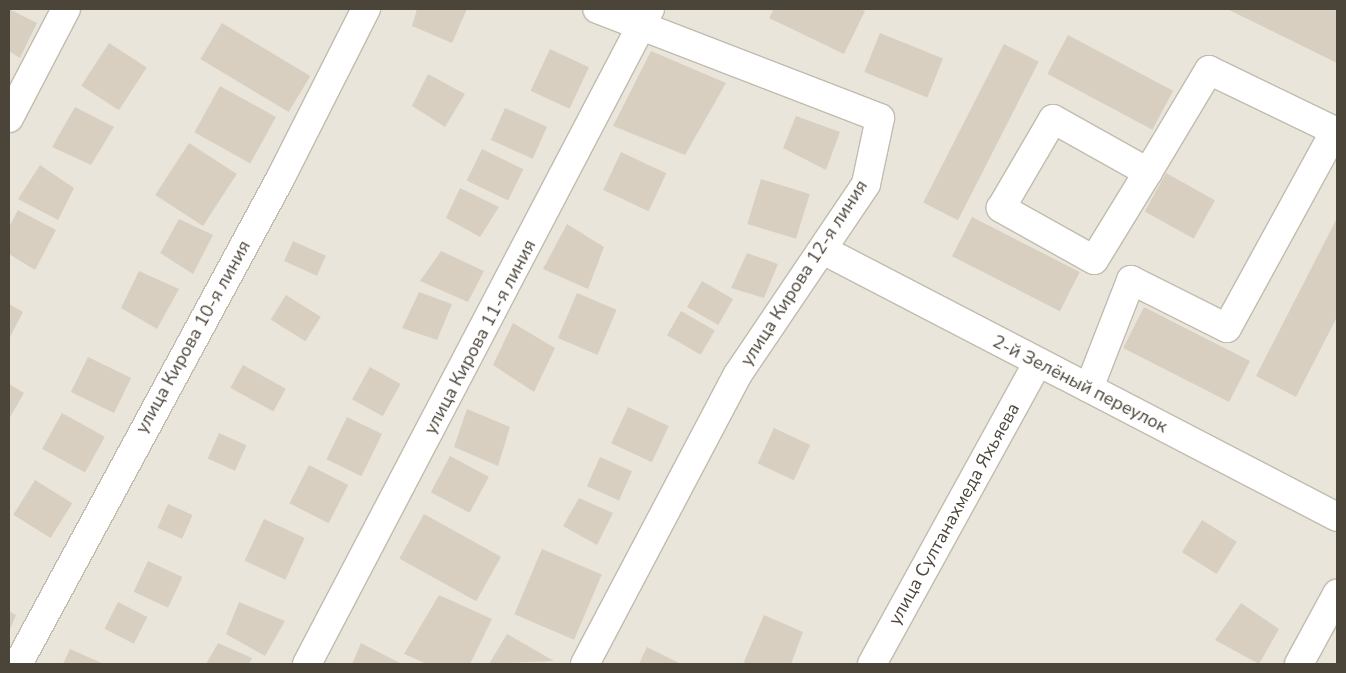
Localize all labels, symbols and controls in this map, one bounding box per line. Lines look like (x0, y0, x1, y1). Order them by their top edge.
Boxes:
street label: улица Кирова 12-я линия (736, 176, 872, 370)
street label: улица Кирова 11-я линия (420, 236, 540, 438)
street label: улица Кирова 10-я линия (131, 237, 255, 437)
street label: 2-й Зелёный переулок (989, 331, 1171, 437)
street label: улица Султанахмеда Яхьяева (884, 399, 1024, 629)

